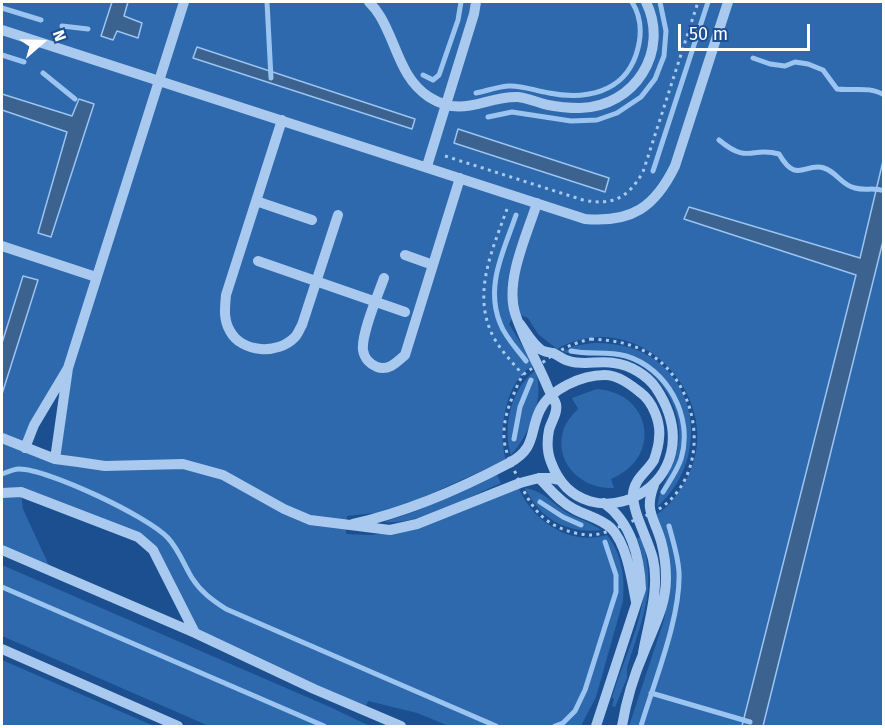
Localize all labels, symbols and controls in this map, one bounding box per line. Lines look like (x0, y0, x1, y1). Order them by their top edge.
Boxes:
north arrow (12, 12, 72, 72)
scale bar (681, 12, 813, 50)
text: 50 m (689, 23, 728, 45)
text: N (49, 27, 70, 44)

